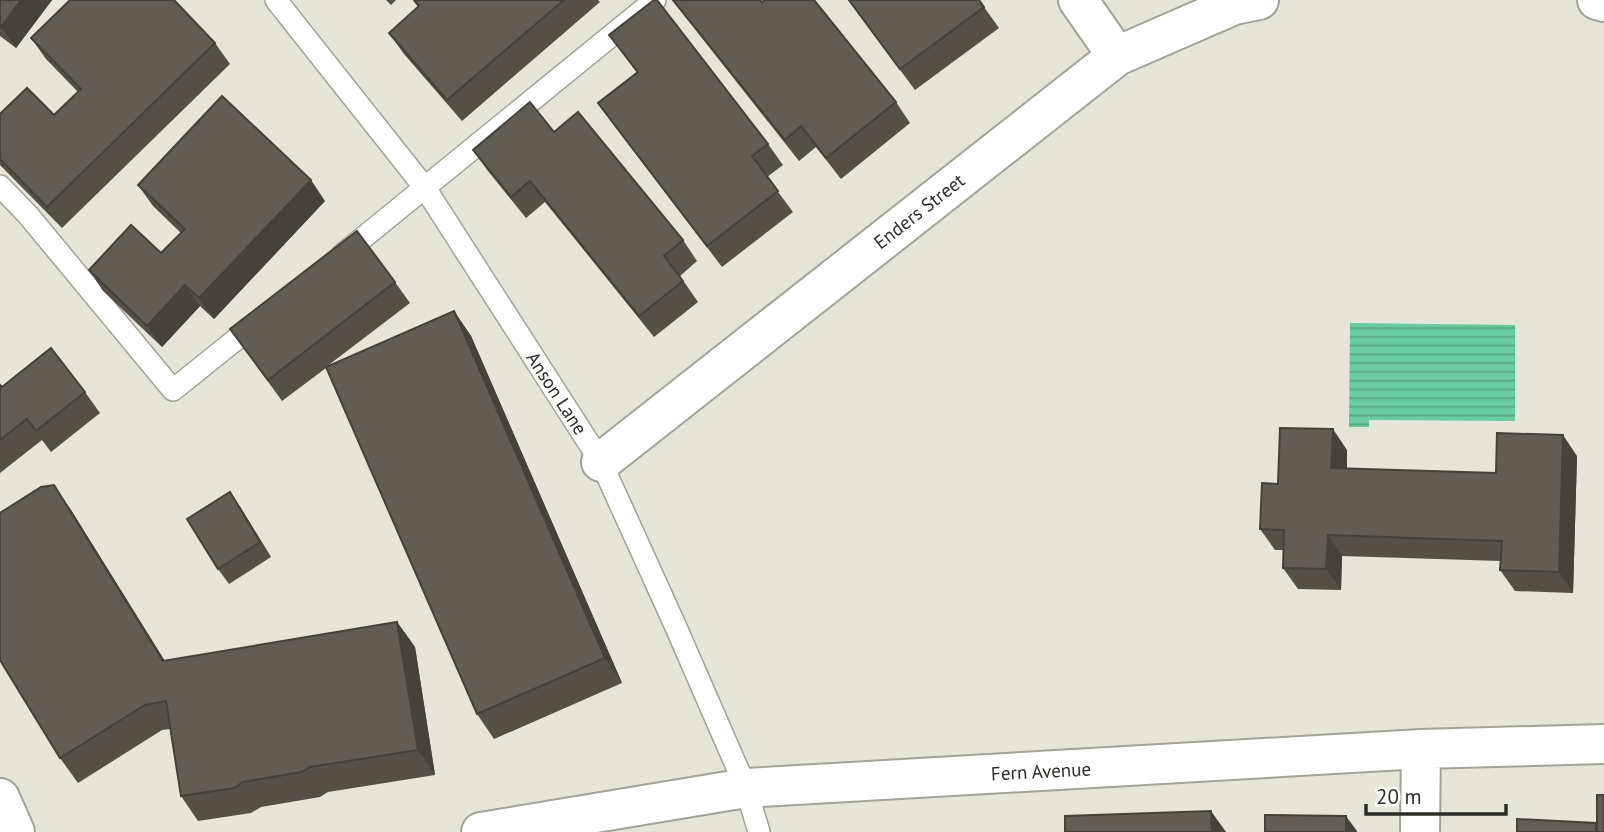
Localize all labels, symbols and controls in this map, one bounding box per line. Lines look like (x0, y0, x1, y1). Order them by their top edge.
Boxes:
street label: Enders Street (869, 168, 970, 254)
street label: Anson Lane (521, 347, 593, 439)
street label: Fern Avenue (990, 756, 1092, 786)
scale bar (1366, 772, 1506, 816)
text: 20 m (1376, 783, 1422, 810)

